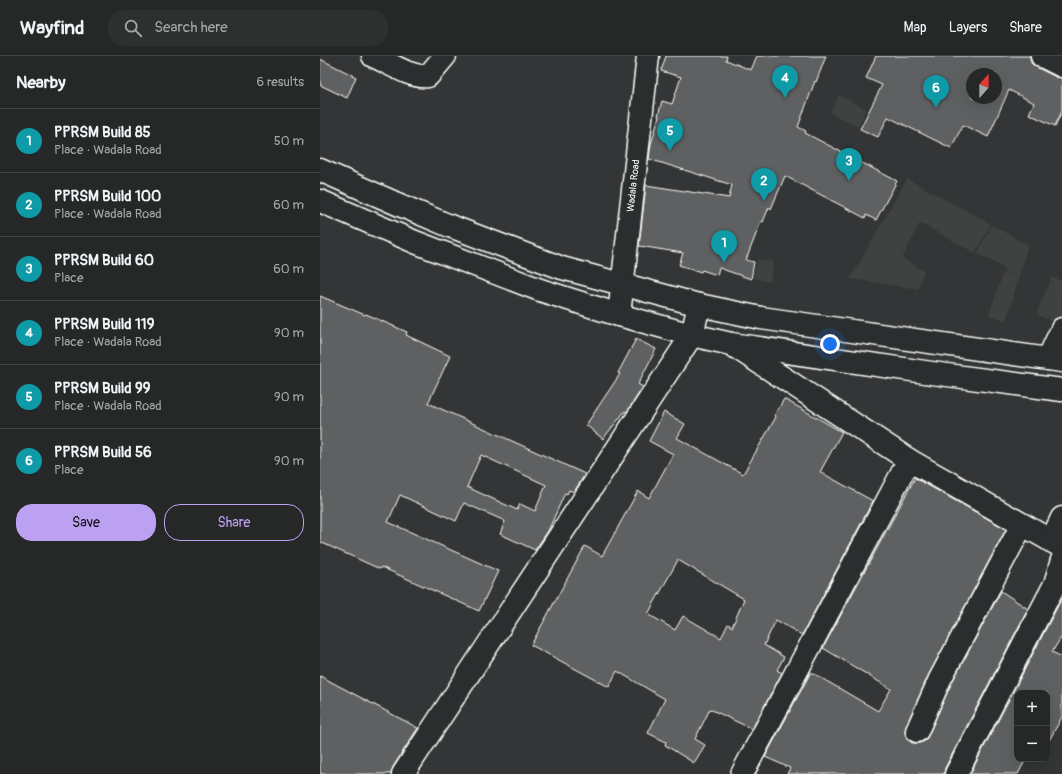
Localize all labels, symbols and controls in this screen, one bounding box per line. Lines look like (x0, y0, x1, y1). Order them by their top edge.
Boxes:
search box (108, 10, 388, 46)
text: Wayfind (20, 16, 84, 40)
icon: search (122, 17, 144, 39)
text: Search here (154, 18, 228, 37)
text: Map (904, 19, 927, 36)
text: Layers (949, 19, 987, 36)
text: Share (1009, 19, 1042, 36)
pin: 4 (772, 65, 798, 98)
north arrow (966, 68, 1002, 104)
text: Nearby (16, 72, 65, 93)
text: 6 results (257, 74, 304, 90)
pin: 6 (923, 75, 949, 108)
pin: 5 (657, 118, 683, 151)
text: PPRSM Build 85 (54, 123, 151, 142)
text: 1 (26, 133, 32, 149)
text: 50 m (274, 133, 304, 149)
text: Place · Wadala Road (54, 142, 162, 158)
pin: 3 (836, 148, 862, 181)
street label: Wadala Road (625, 159, 642, 213)
pin: 2 (751, 168, 777, 201)
text: PPRSM Build 100 (54, 187, 161, 206)
text: 2 (25, 197, 33, 213)
text: 60 m (273, 197, 304, 213)
text: Place · Wadala Road (54, 206, 162, 222)
pin: 1 (711, 230, 737, 263)
text: PPRSM Build 60 (54, 251, 154, 270)
text: 3 (25, 261, 33, 277)
text: 60 m (273, 261, 304, 277)
text: Place (54, 270, 83, 286)
text: PPRSM Build 119 (54, 315, 154, 334)
text: 4 (25, 325, 33, 341)
text: 90 m (274, 325, 304, 341)
text: Place · Wadala Road (54, 334, 162, 350)
your location (820, 334, 840, 354)
text: PPRSM Build 99 (54, 379, 150, 398)
text: 5 (25, 389, 33, 405)
text: 90 m (274, 389, 304, 405)
text: Place · Wadala Road (54, 398, 162, 414)
text: PPRSM Build 56 (54, 443, 152, 462)
text: 6 (25, 453, 33, 469)
text: 90 m (274, 453, 304, 469)
text: Place (54, 462, 83, 478)
button: Save (16, 504, 156, 541)
button: Share (164, 504, 304, 541)
map controls (1014, 690, 1050, 762)
button: + (1014, 690, 1050, 726)
button: − (1014, 726, 1050, 762)

